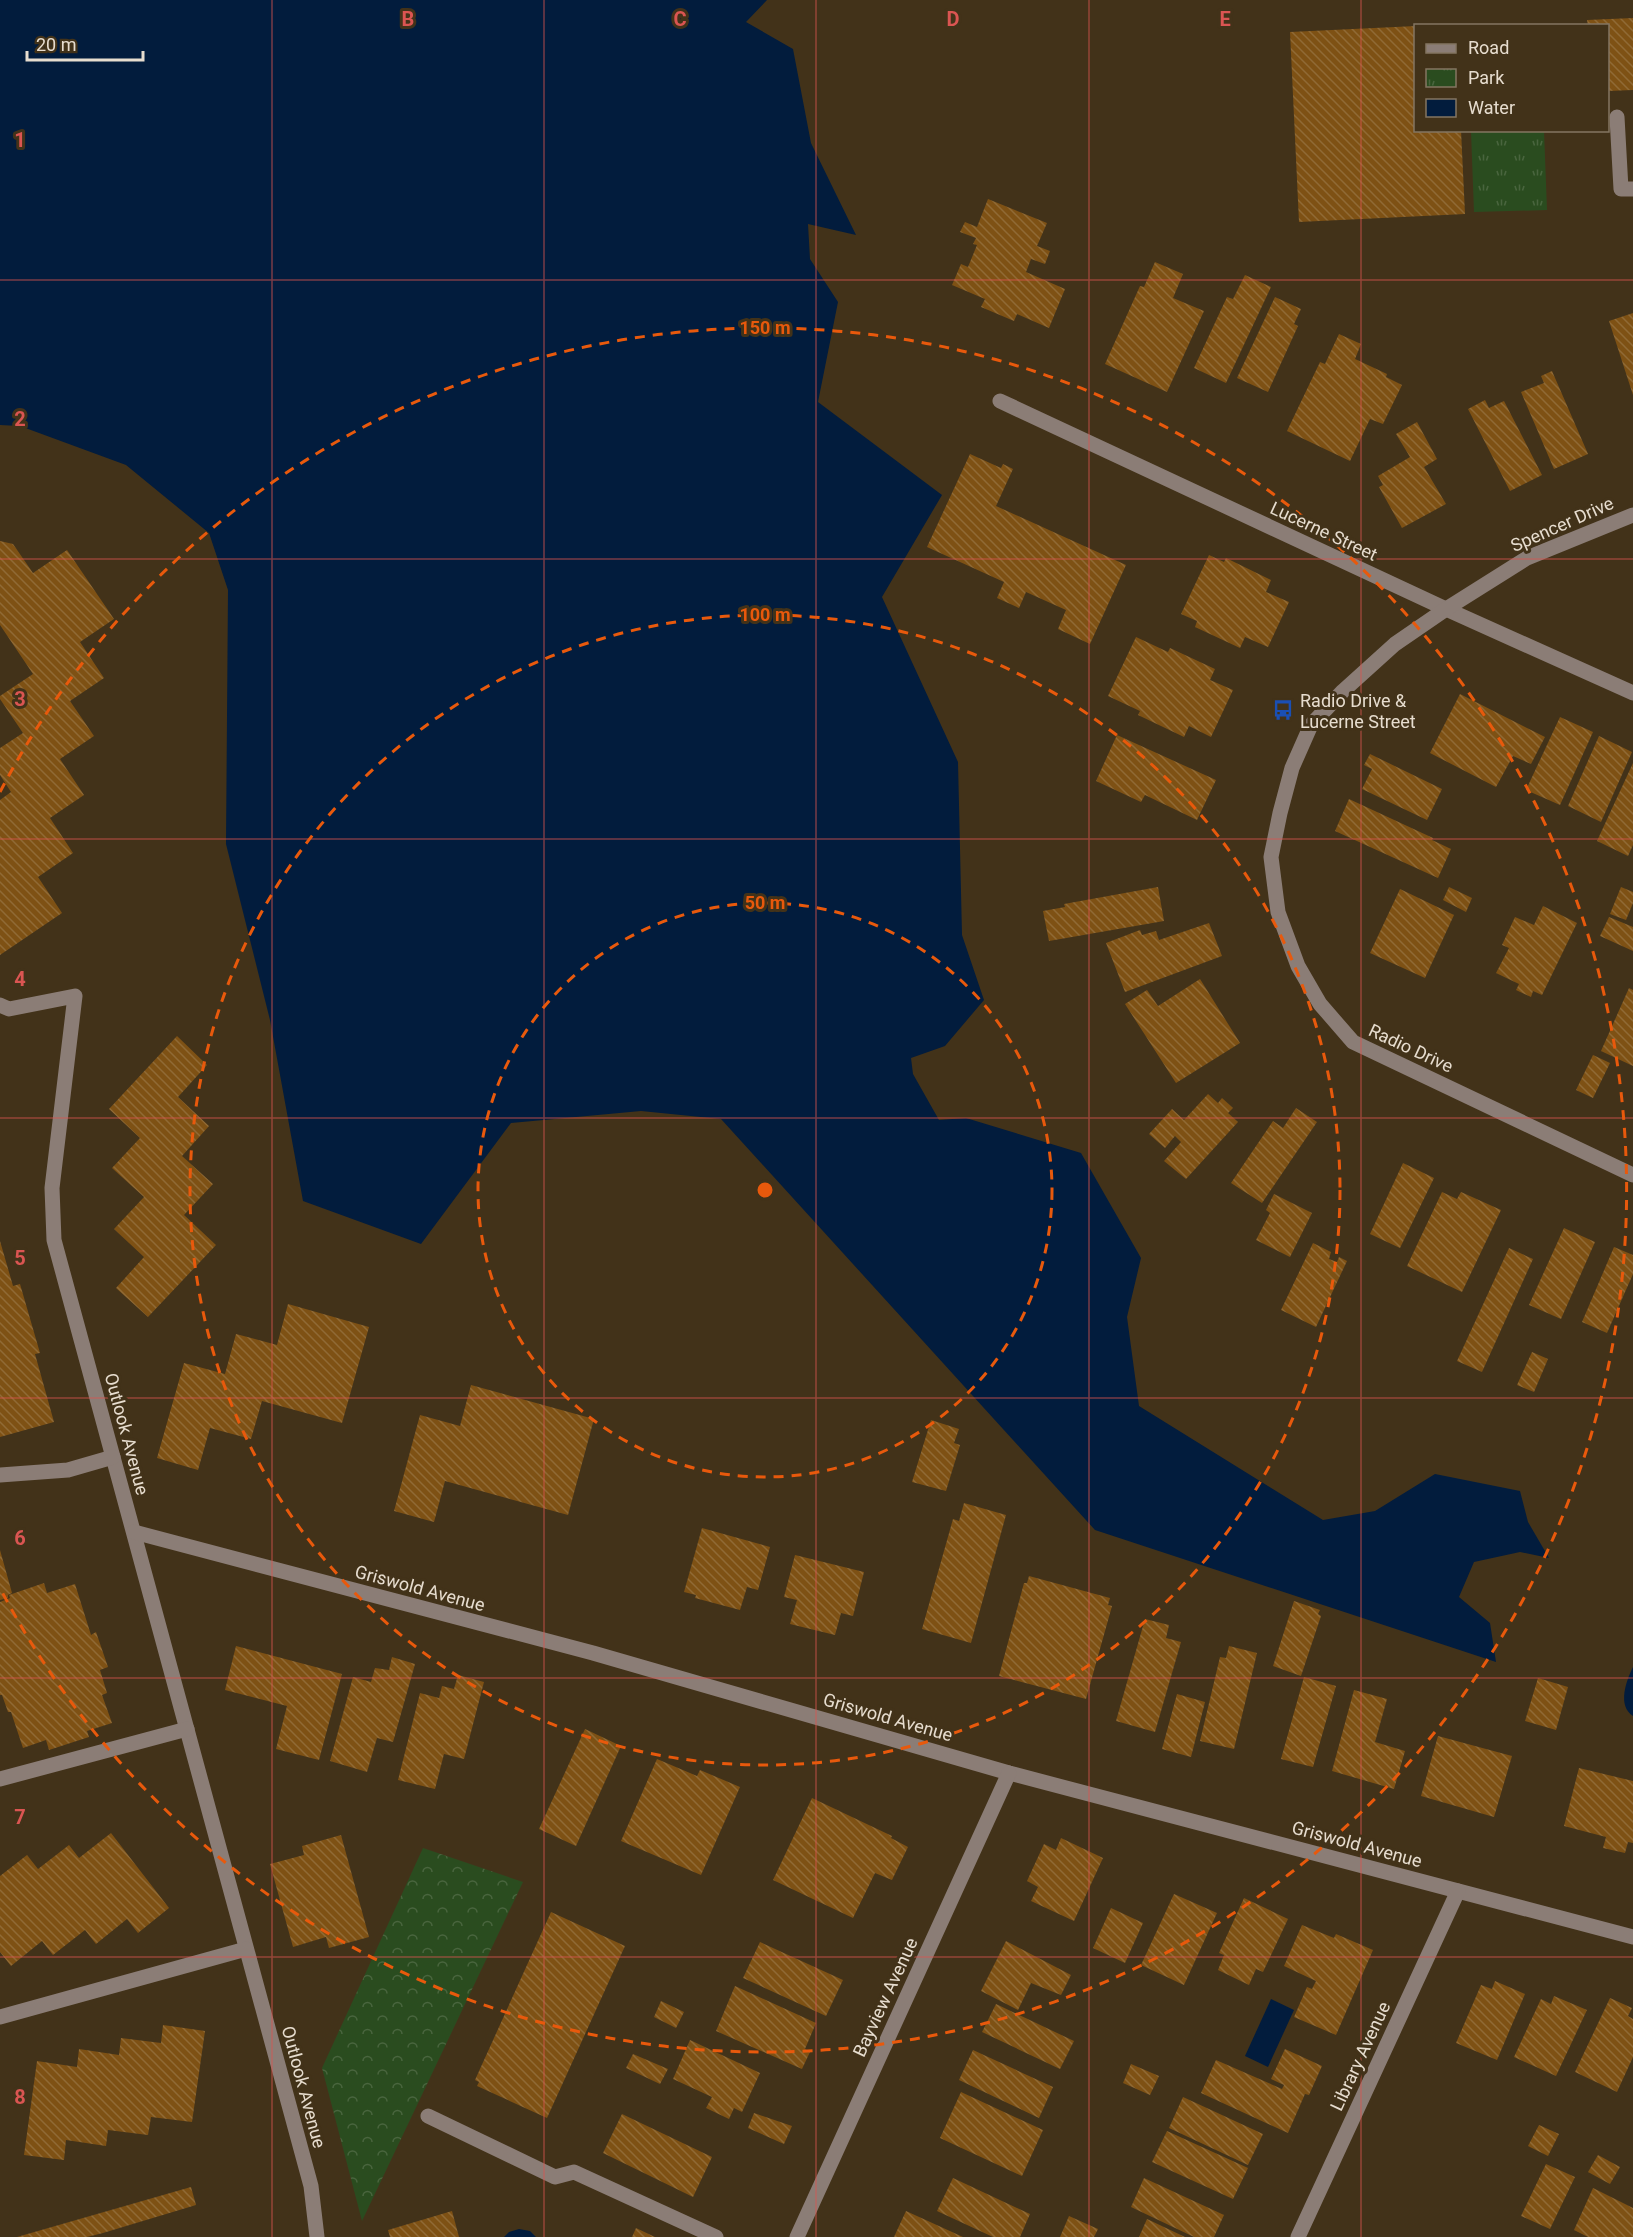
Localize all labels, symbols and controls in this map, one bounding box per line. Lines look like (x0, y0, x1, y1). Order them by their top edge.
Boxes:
text: B (402, 7, 414, 31)
text: C (673, 7, 687, 31)
text: D (947, 7, 960, 31)
text: E (1219, 7, 1231, 31)
scale bar (27, 24, 142, 62)
legend (1414, 24, 1609, 132)
text: 20 m (36, 34, 76, 55)
text: Road (1468, 37, 1509, 58)
text: Park (1468, 67, 1505, 88)
text: Water (1468, 97, 1515, 118)
text: 1 (14, 128, 26, 152)
text: 150 m (739, 317, 791, 338)
text: 2 (14, 407, 26, 431)
street label: Spencer Drive (1507, 492, 1617, 556)
street label: Lucerne Street (1267, 497, 1381, 565)
text: 100 m (739, 604, 791, 625)
text: 3 (14, 687, 26, 711)
place label: Radio Drive & Lucerne Street (1300, 690, 1416, 732)
bus stop icon: Radio Drive & Lucerne Street (1271, 698, 1295, 722)
text: 50 m (745, 892, 785, 913)
text: 4 (14, 967, 26, 991)
street label: Radio Drive (1366, 1019, 1456, 1077)
centre of rings (755, 1180, 775, 1200)
text: 5 (14, 1246, 26, 1270)
street label: Outlook Avenue (101, 1371, 153, 1497)
text: 6 (14, 1526, 26, 1550)
street label: Griswold Avenue (353, 1561, 487, 1615)
street label: Griswold Avenue (821, 1688, 955, 1746)
text: 7 (14, 1805, 26, 1829)
street label: Griswold Avenue (1290, 1817, 1424, 1871)
street label: Bayview Avenue (848, 1934, 922, 2060)
street label: Library Avenue (1326, 1998, 1394, 2114)
street label: Outlook Avenue (278, 2024, 330, 2150)
text: 8 (14, 2085, 26, 2109)

